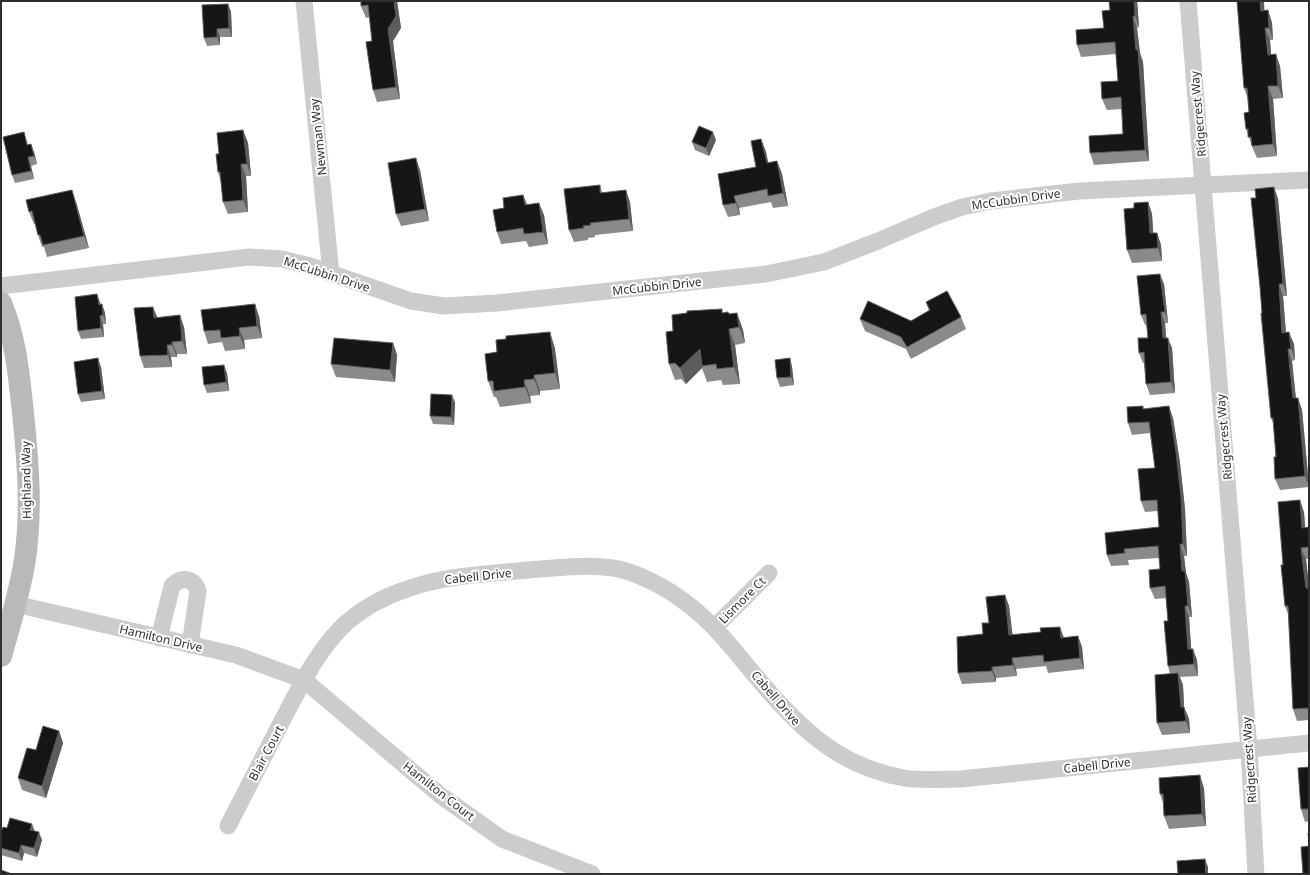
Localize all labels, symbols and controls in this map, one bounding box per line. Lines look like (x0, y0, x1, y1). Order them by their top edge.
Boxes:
street label: Ridgecrest Way (1186, 69, 1210, 158)
street label: Newman Way (305, 97, 330, 176)
street label: McCubbin Drive (970, 184, 1062, 214)
street label: McCubbin Drive (282, 252, 373, 296)
street label: McCubbin Drive (611, 273, 703, 299)
street label: Ridgecrest Way (1212, 392, 1236, 481)
street label: Highland Way (17, 440, 35, 519)
street label: Cabell Drive (444, 564, 513, 588)
street label: Lismore Ct (715, 572, 770, 627)
street label: Hamilton Drive (118, 620, 204, 656)
street label: Cabell Drive (747, 667, 805, 729)
street label: Ridgecrest Way (1237, 715, 1260, 804)
street label: Blair Court (244, 722, 288, 784)
street label: Cabell Drive (1063, 753, 1132, 777)
street label: Hamilton Court (400, 758, 479, 825)

